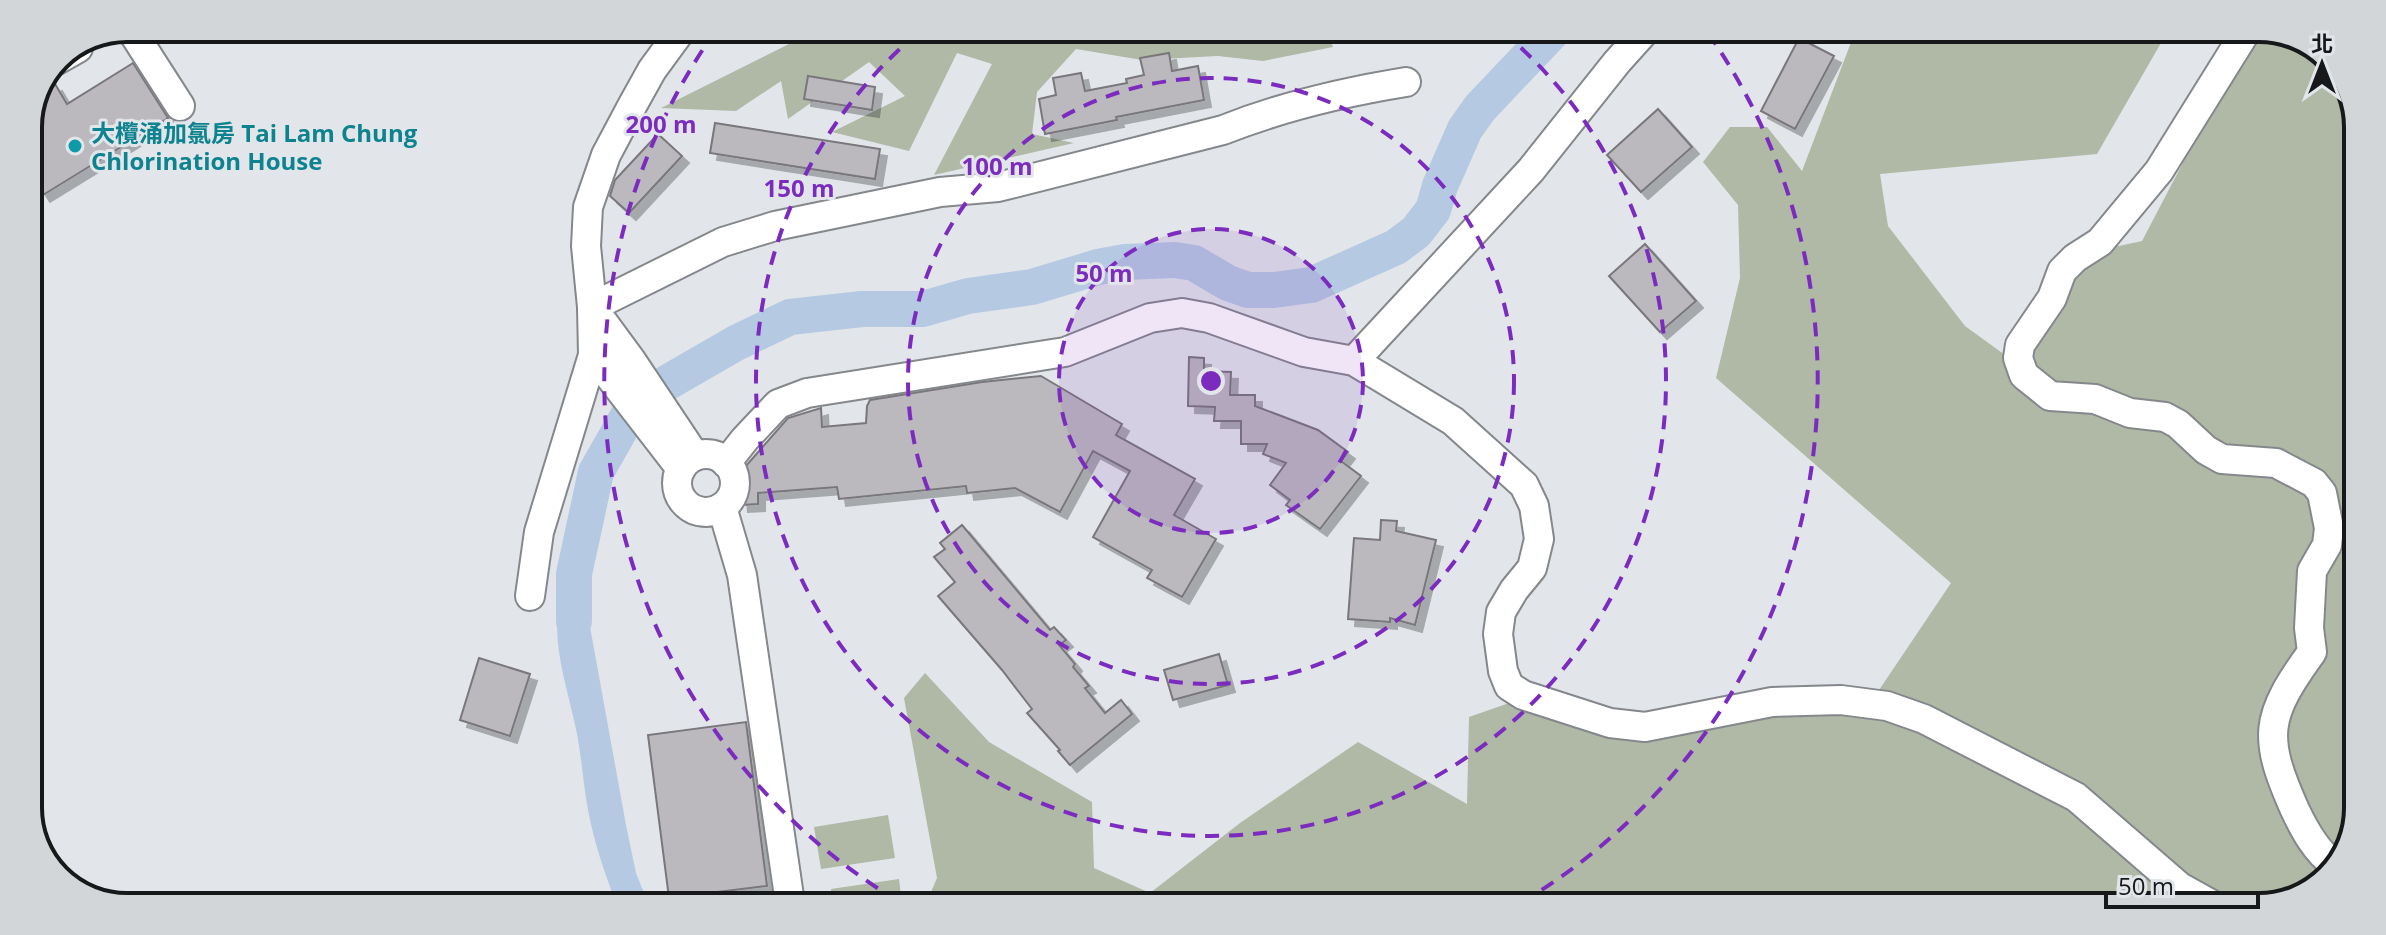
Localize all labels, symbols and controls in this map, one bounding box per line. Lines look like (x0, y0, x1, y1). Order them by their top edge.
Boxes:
north arrow (2282, 24, 2362, 104)
text: 北 (2311, 28, 2333, 58)
text: 200 m (626, 107, 696, 140)
place label: 大欖涌加氯房 Tai Lam Chung Chlorination House (91, 116, 418, 177)
marker: 大欖涌加氯房 Tai Lam Chung Chlorination House (66, 137, 84, 155)
text: 100 m (962, 149, 1032, 182)
text: 150 m (764, 171, 834, 204)
text: 50 m (1075, 256, 1133, 289)
centre of rings (1197, 367, 1225, 395)
scale bar (2106, 859, 2258, 909)
text: 50 m (2118, 869, 2174, 902)

